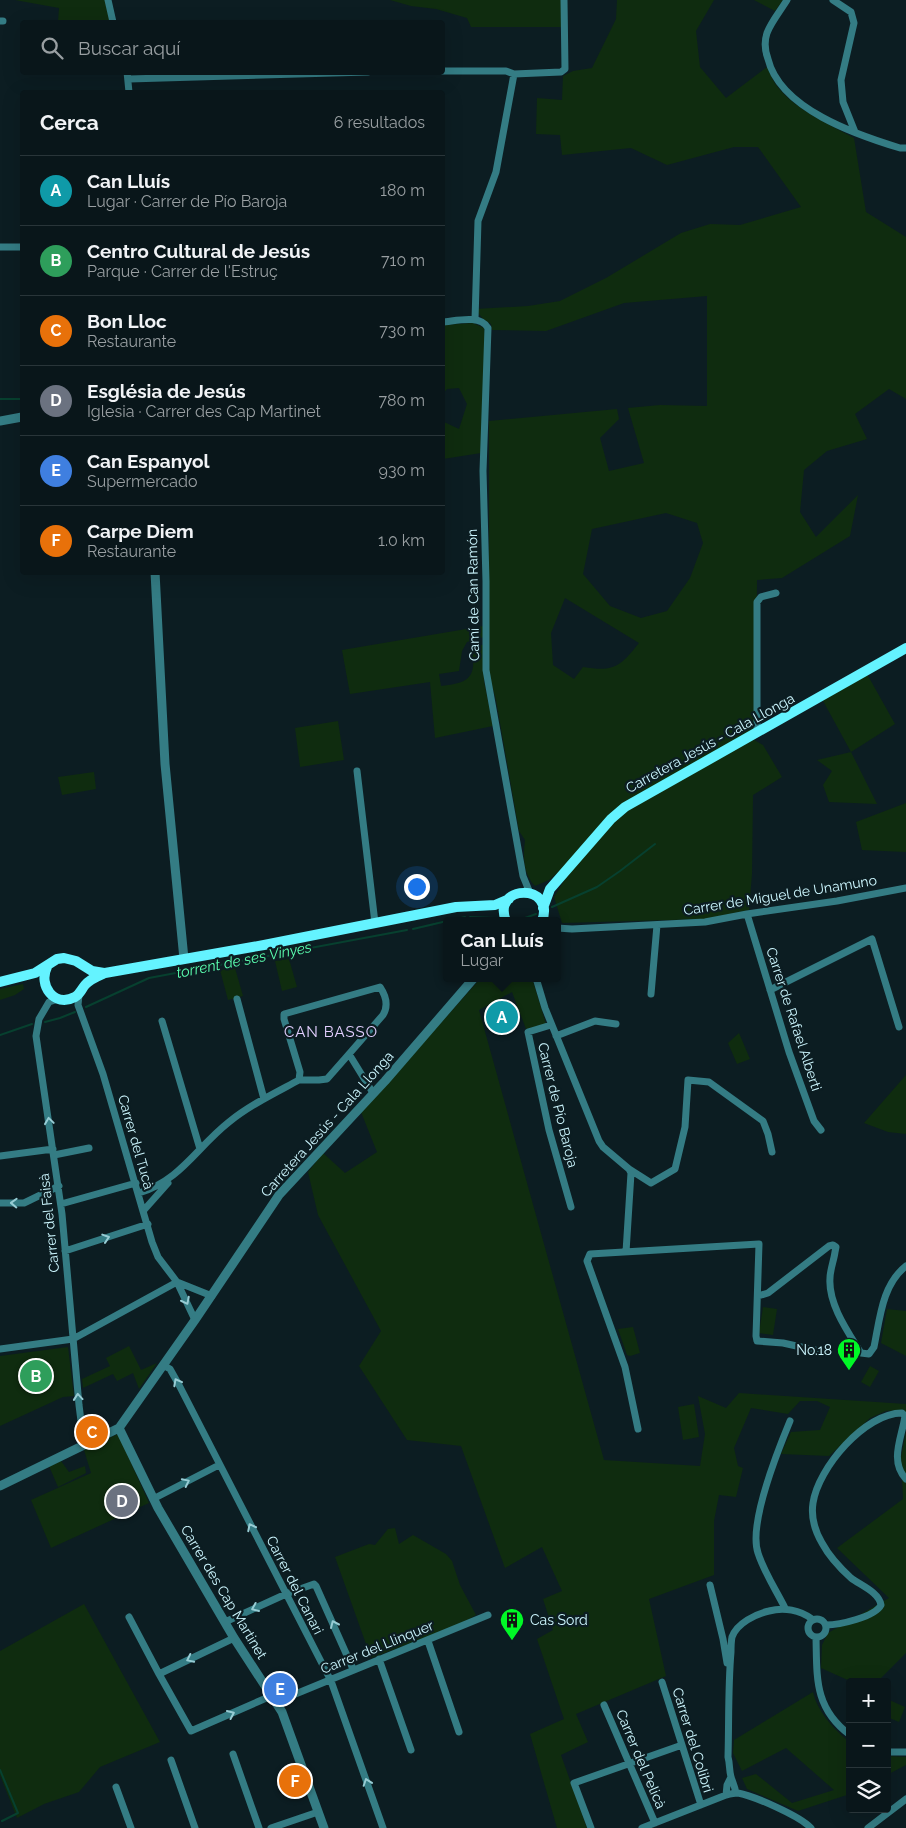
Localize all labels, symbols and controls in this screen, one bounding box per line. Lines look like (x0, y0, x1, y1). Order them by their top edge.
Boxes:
search box (20, 20, 445, 75)
icon: search (38, 34, 66, 62)
text: Buscar aquí (78, 37, 180, 59)
text: Cerca (40, 110, 99, 135)
text: 6 resultados (334, 113, 425, 132)
text: Can Lluís (87, 170, 170, 192)
text: A (51, 181, 61, 200)
text: 180 m (380, 181, 425, 200)
text: Lugar · Carrer de Pío Baroja (87, 192, 287, 211)
text: Centro Cultural de Jesús (87, 240, 310, 262)
text: B (51, 251, 61, 270)
text: 710 m (381, 251, 425, 270)
text: Parque · Carrer de l'Estruç (87, 262, 278, 281)
text: Bon Lloc (87, 310, 167, 332)
text: C (51, 321, 61, 340)
text: 730 m (379, 321, 425, 340)
text: Restaurante (87, 332, 176, 351)
text: Església de Jesús (87, 380, 246, 402)
text: D (50, 391, 62, 410)
text: 780 m (378, 391, 425, 410)
text: Iglesia · Carrer des Cap Martinet (87, 402, 321, 421)
text: Can Espanyol (87, 450, 210, 472)
text: E (51, 461, 61, 480)
text: 930 m (379, 461, 425, 480)
text: Supermercado (87, 472, 198, 491)
text: Carpe Diem (87, 520, 194, 542)
street label: Camí de Can Ramón (464, 529, 482, 661)
text: F (51, 531, 61, 550)
text: 1.0 km (378, 531, 425, 550)
text: Restaurante (87, 542, 176, 561)
street label: Carretera Jesús - Cala Llonga (623, 690, 797, 796)
street label: Carrer de Miguel de Unamuno (682, 872, 878, 918)
your location (404, 874, 430, 900)
popup (443, 917, 561, 982)
text: Can Lluís (460, 929, 544, 951)
water label: torrent de ses Vinyes (175, 938, 313, 982)
street label: Carrer de Rafael Alberti (763, 945, 825, 1093)
text: Lugar (460, 951, 503, 970)
pin: A (486, 998, 518, 1036)
district label: CAN BASSO (284, 1023, 378, 1041)
street label: Carrer de Pío Baroja (535, 1041, 581, 1169)
street label: Carretera Jesús - Cala Llonga (257, 1048, 397, 1200)
street label: Carrer del Tucà (115, 1093, 157, 1191)
one-way arrow (44, 1116, 54, 1125)
street label: Carrer del Faisà (36, 1173, 62, 1273)
one-way arrow (10, 1198, 18, 1208)
one-way arrow (101, 1233, 110, 1243)
one-way arrow (180, 1296, 190, 1305)
building icon: No.18 (836, 1337, 862, 1371)
place label: No.18 (796, 1342, 832, 1358)
pin: B (20, 1357, 52, 1395)
one-way arrow (173, 1378, 183, 1387)
one-way arrow (73, 1393, 84, 1401)
pin: C (76, 1413, 108, 1451)
one-way arrow (181, 1478, 190, 1488)
pin: D (106, 1482, 138, 1520)
street label: Carrer des Cap Martinet (178, 1522, 271, 1662)
one-way arrow (247, 1523, 257, 1532)
street label: Carrer del Canari (263, 1533, 327, 1637)
one-way arrow (251, 1601, 260, 1612)
building icon: Cas Sord (499, 1607, 525, 1641)
place label: Cas Sord (530, 1612, 588, 1628)
street label: Carrer del Llinquer (318, 1617, 436, 1677)
one-way arrow (329, 1620, 340, 1629)
one-way arrow (187, 1653, 196, 1663)
pin: E (264, 1670, 296, 1708)
map controls (846, 1678, 891, 1813)
button: + (846, 1678, 891, 1723)
street label: Carrer del Colibri (669, 1686, 717, 1794)
street label: Carrer del Pelicà (613, 1707, 669, 1811)
one-way arrow (226, 1709, 235, 1720)
button: − (846, 1723, 891, 1768)
pin: F (279, 1762, 311, 1800)
button: layers (846, 1768, 891, 1813)
one-way arrow (363, 1778, 373, 1787)

